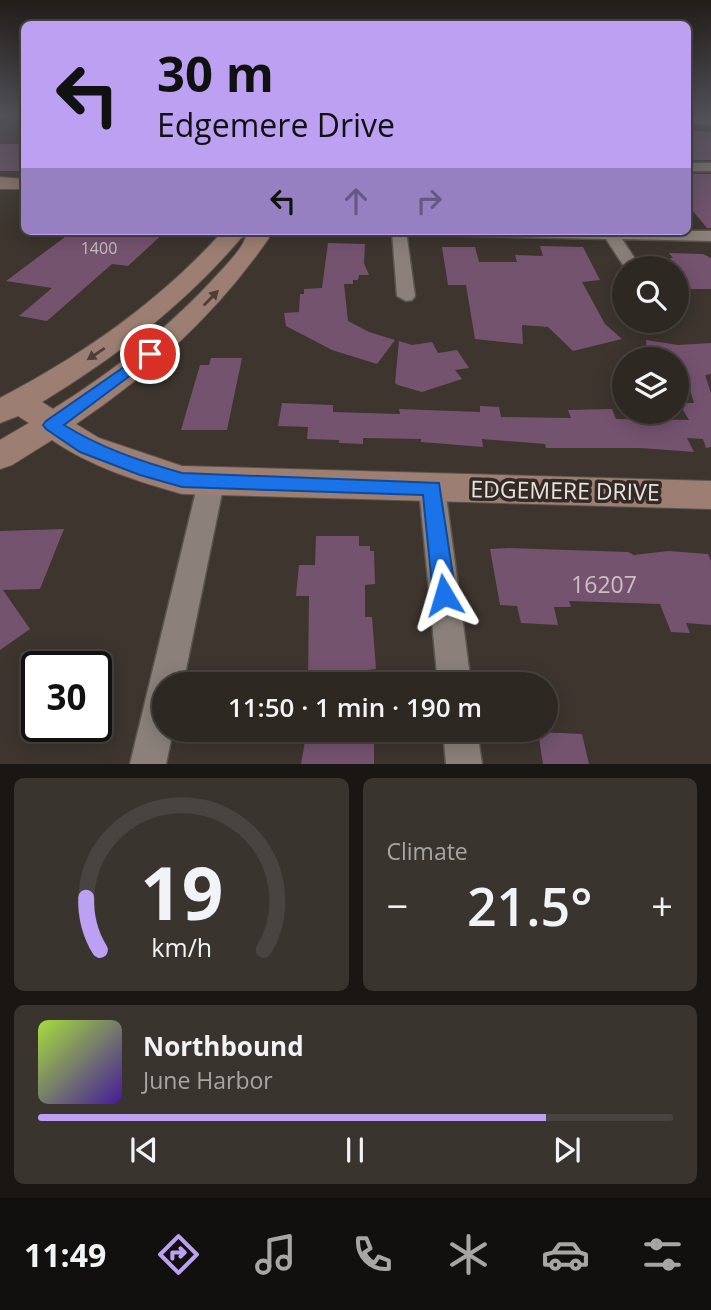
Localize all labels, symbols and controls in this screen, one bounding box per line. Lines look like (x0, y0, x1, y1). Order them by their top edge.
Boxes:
text: 30 m (157, 40, 274, 106)
icon: left (42, 49, 133, 140)
text: Edgemere Drive (157, 103, 395, 146)
icon: left (264, 182, 302, 220)
icon: ahead (337, 182, 375, 220)
icon: right (410, 182, 448, 220)
house number: 1400 (81, 237, 117, 259)
map controls (612, 256, 689, 424)
button: search (612, 256, 689, 333)
one-way arrow (203, 290, 219, 307)
pin (120, 324, 180, 384)
icon: arrive (131, 335, 169, 373)
button: layers (612, 347, 689, 424)
one-way arrow (86, 348, 106, 361)
street label: EDGEMERE DRIVE (470, 472, 660, 508)
position arrow (407, 558, 481, 632)
house number: 16207 (571, 568, 637, 600)
speed limit sign: 30 (21, 651, 112, 742)
text: 11:50 · 1 min · 190 m (228, 689, 482, 725)
text: Climate (387, 835, 468, 867)
text: 19 (140, 843, 223, 942)
text: 21.5° (467, 870, 593, 941)
text: − (387, 879, 408, 931)
text: + (651, 879, 673, 931)
text: km/h (151, 930, 212, 964)
text: Northbound (143, 1028, 304, 1064)
text: June Harbor (143, 1064, 273, 1096)
icon: previous (125, 1131, 163, 1169)
icon: pause (336, 1131, 374, 1169)
icon: next (548, 1131, 586, 1169)
icon: directions (154, 1230, 203, 1279)
icon: music (251, 1230, 300, 1279)
icon: phone (348, 1230, 397, 1279)
icon: climate (444, 1230, 493, 1279)
icon: car (541, 1230, 590, 1279)
icon: filters (638, 1230, 687, 1279)
text: 11:49 (24, 1233, 106, 1276)

